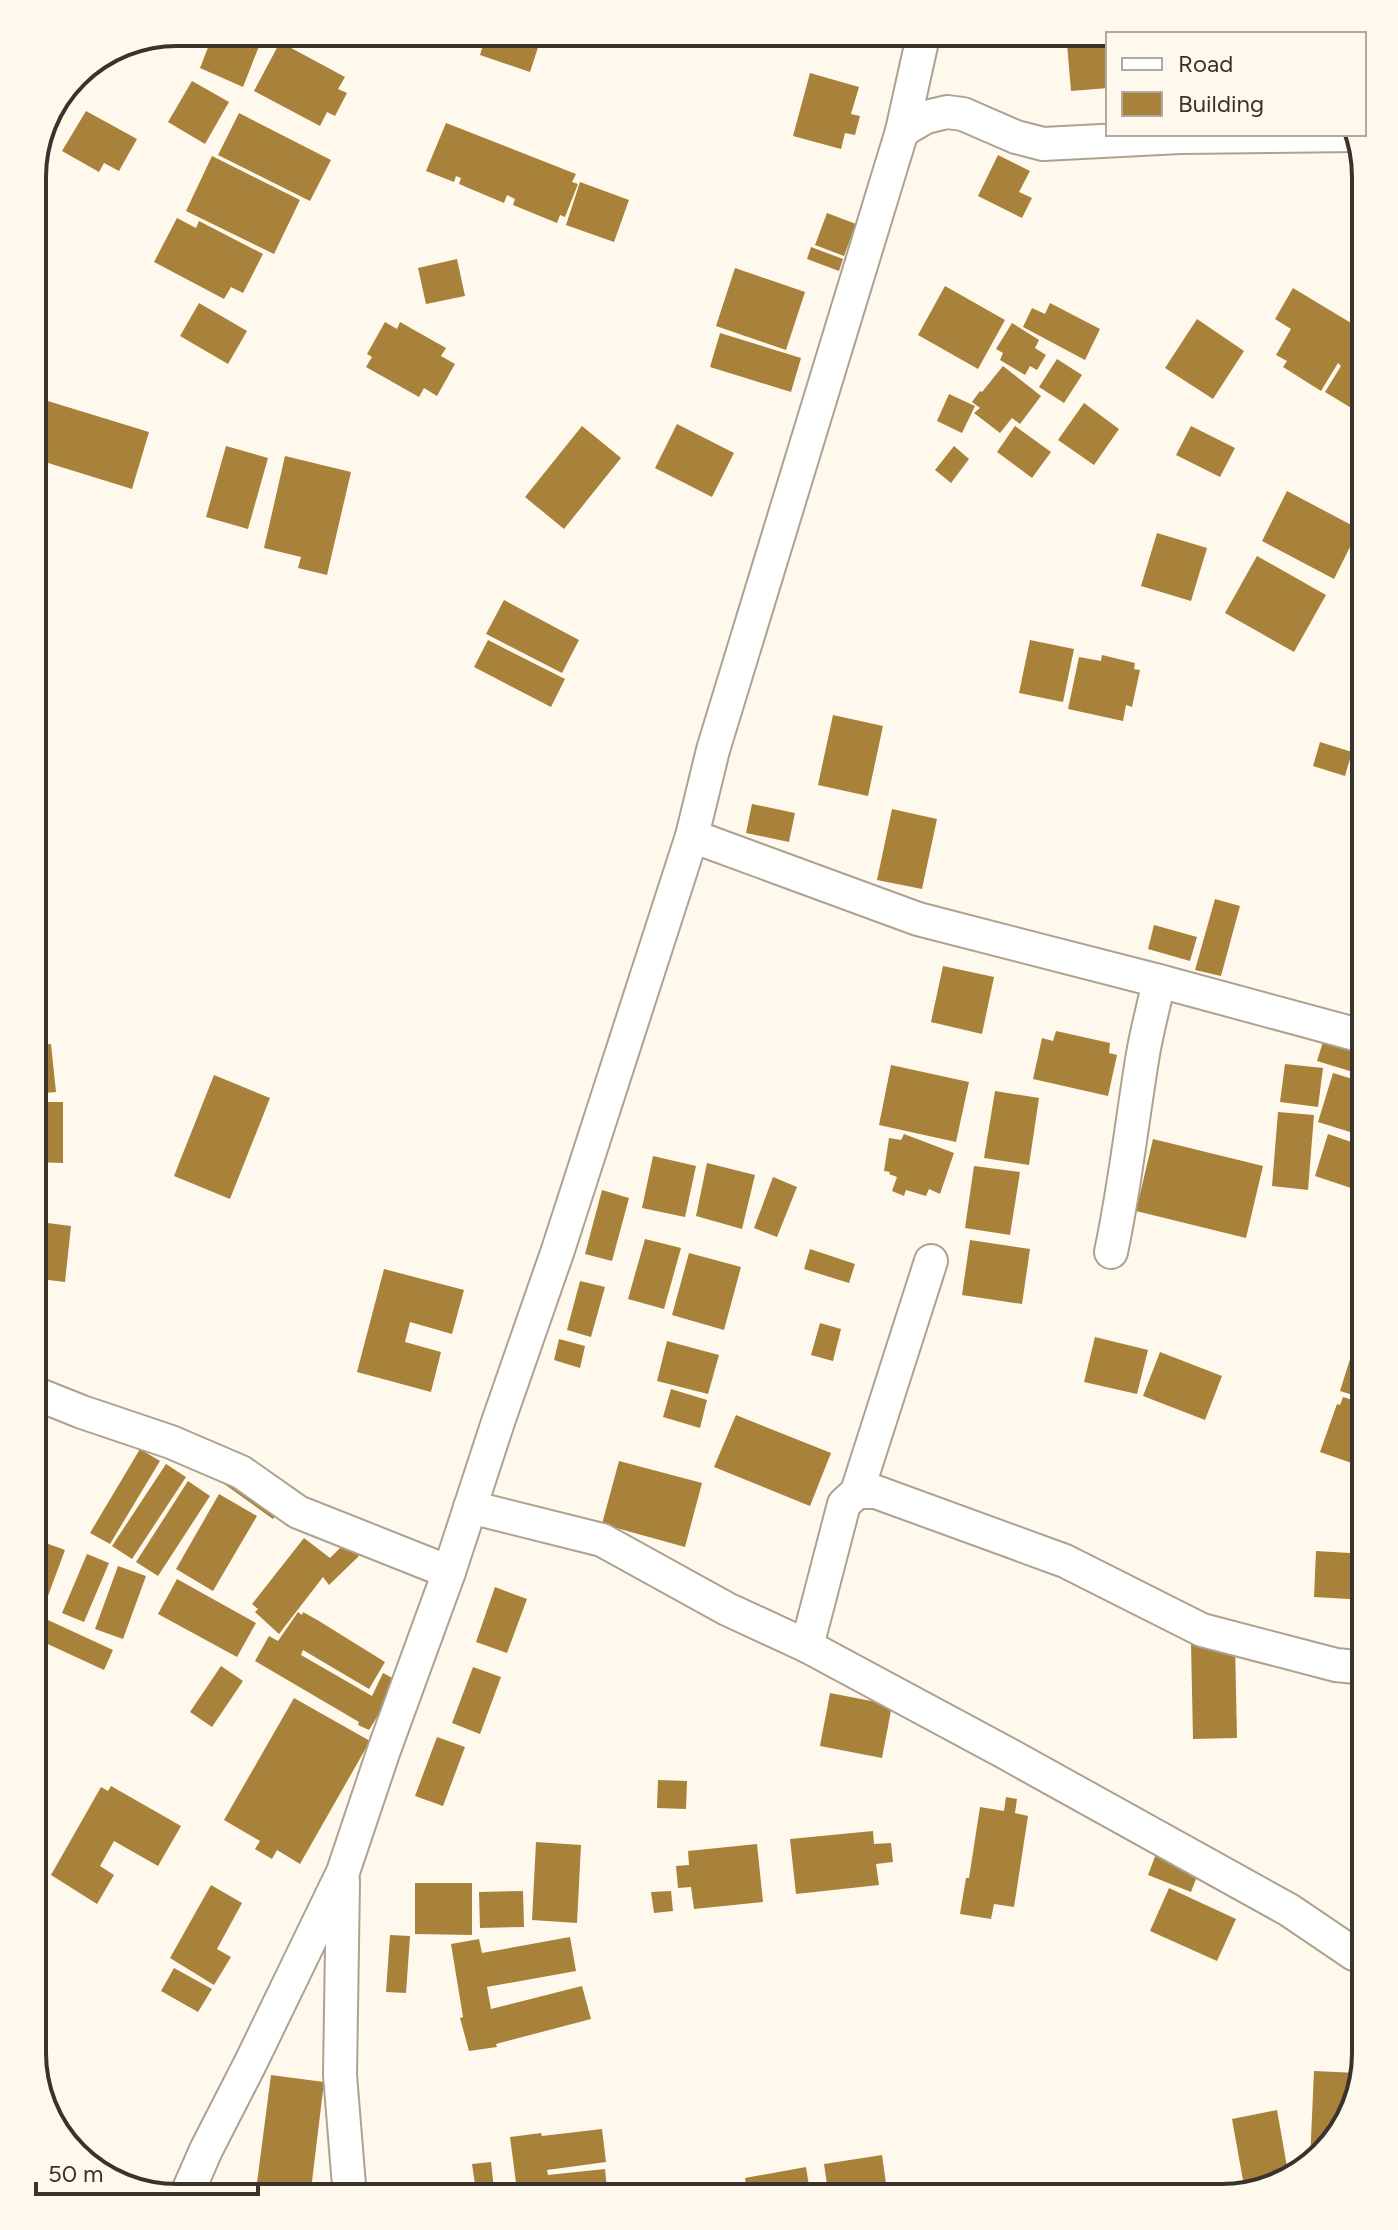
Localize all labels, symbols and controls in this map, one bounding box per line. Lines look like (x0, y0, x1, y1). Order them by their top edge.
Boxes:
legend (1106, 32, 1366, 136)
text: Road (1178, 49, 1233, 78)
text: Building (1178, 89, 1264, 118)
scale bar (36, 2146, 258, 2196)
text: 50 m (48, 2159, 104, 2188)

